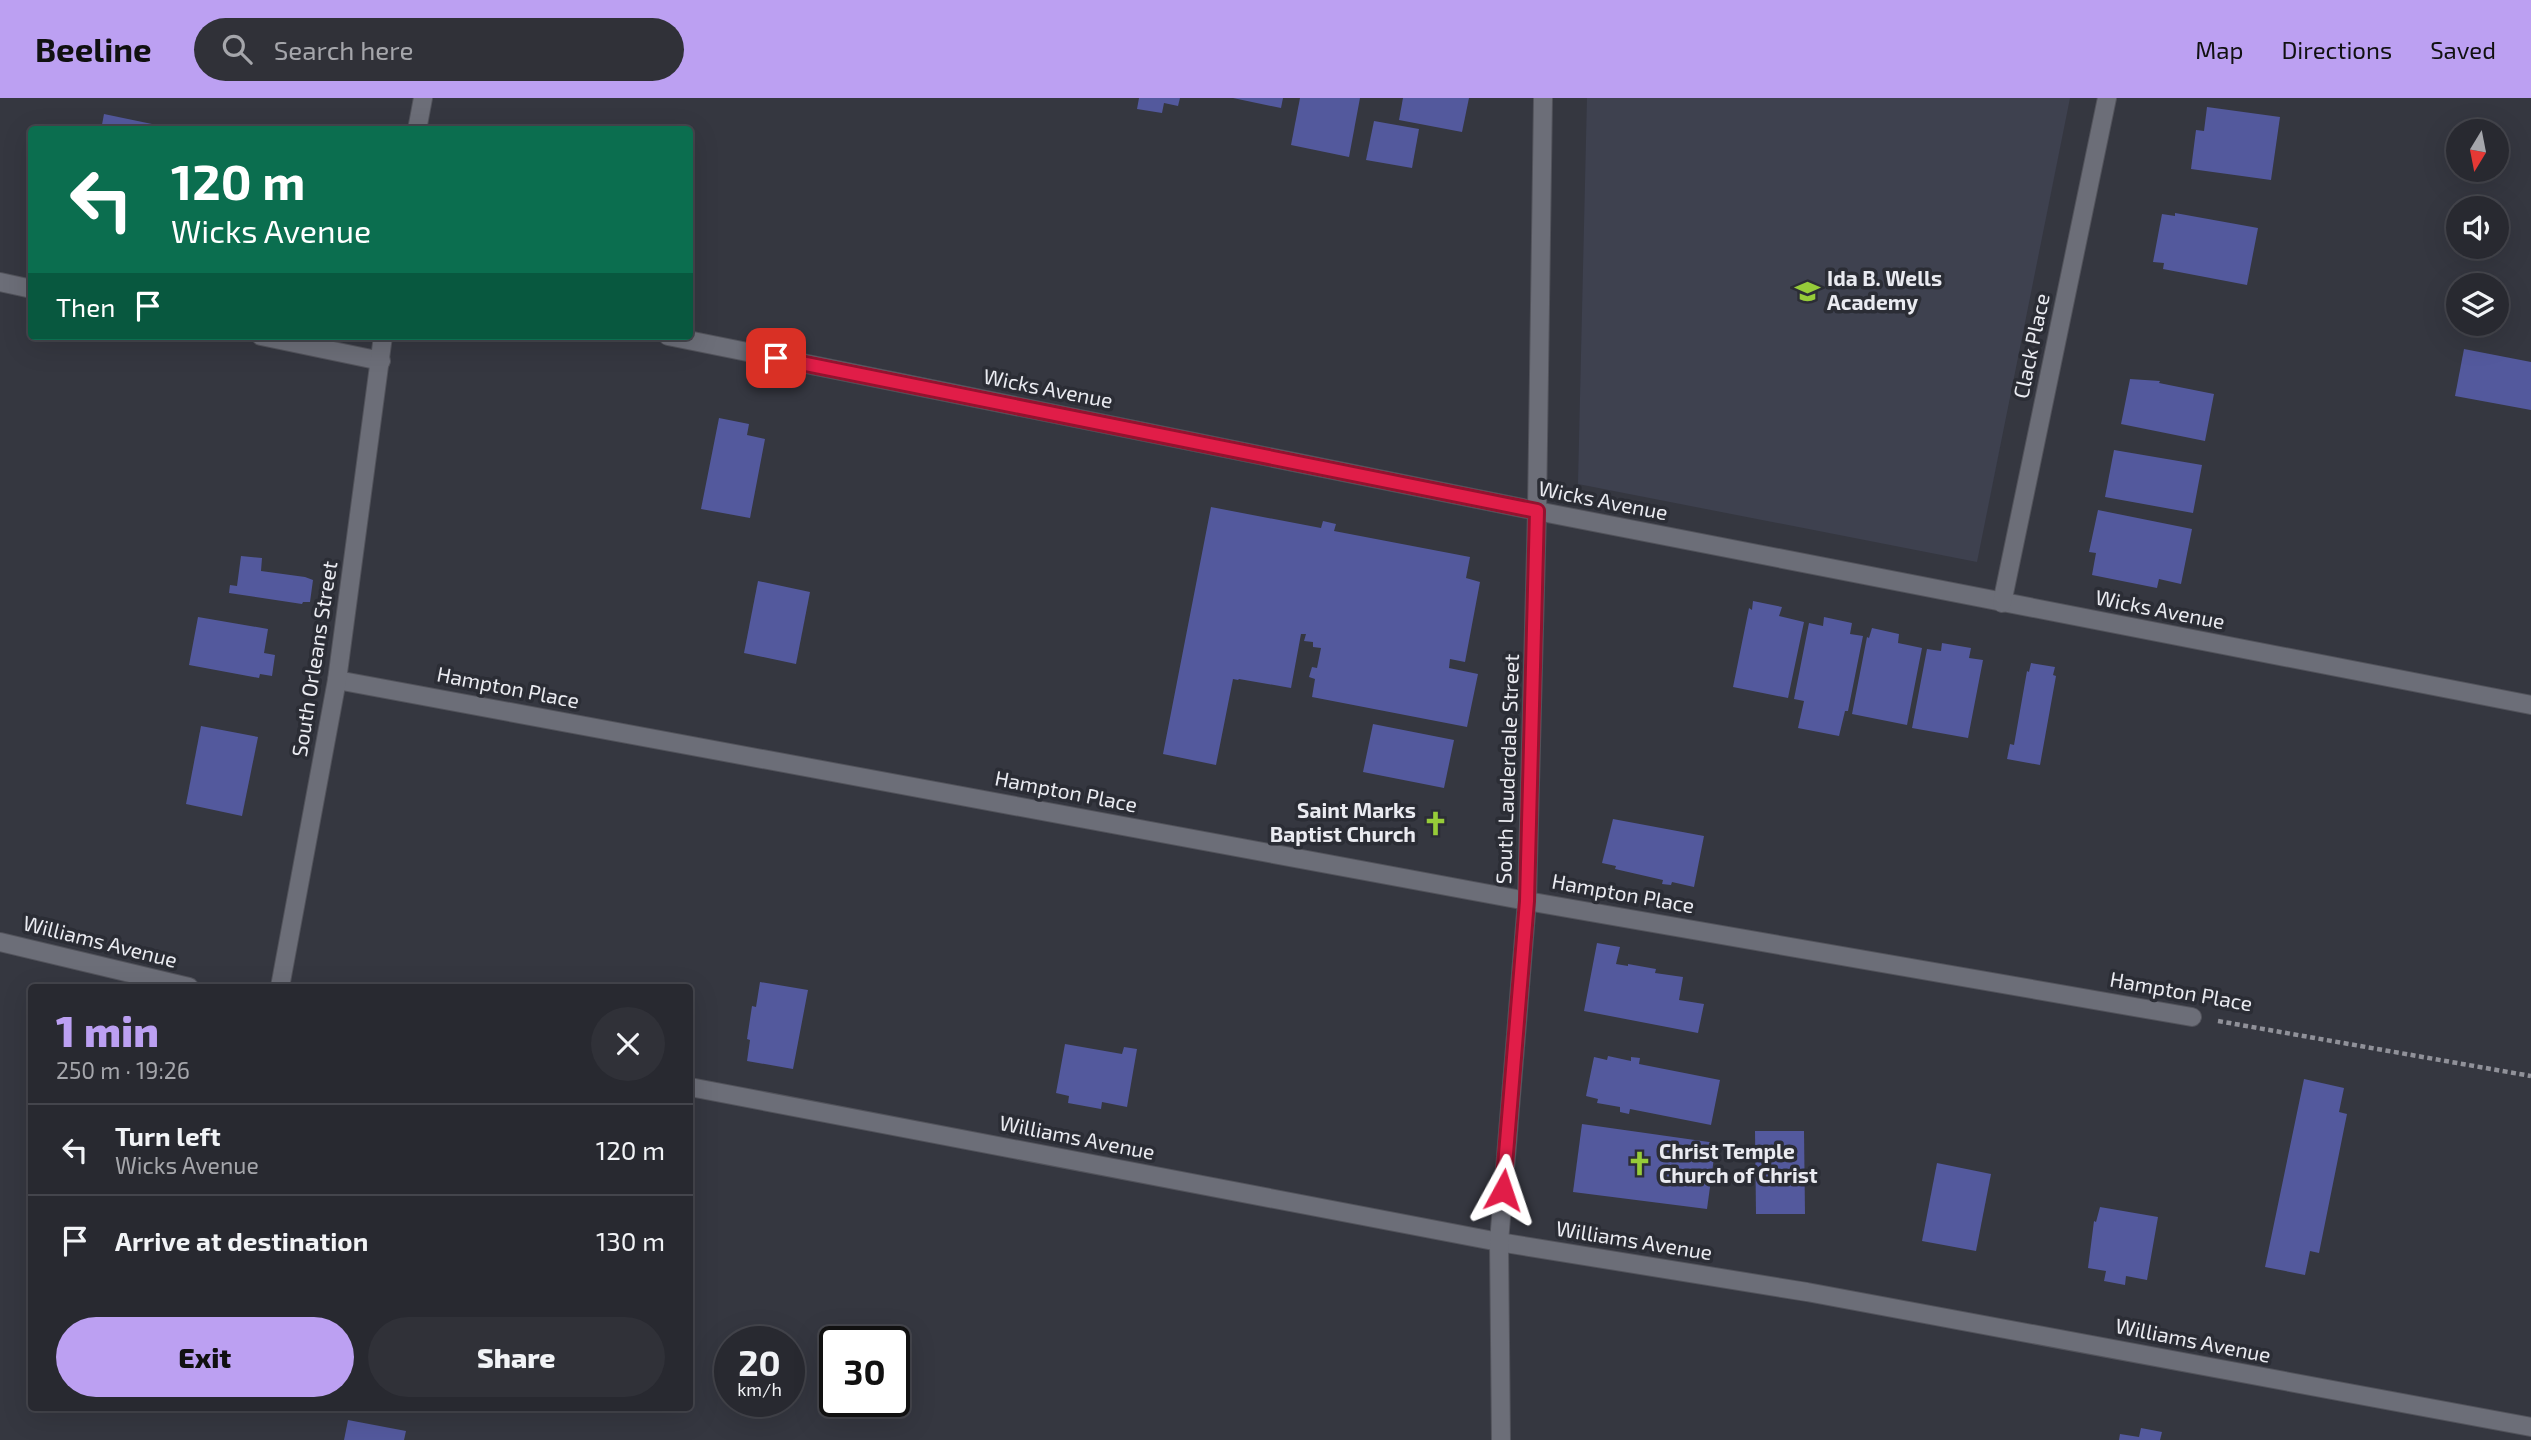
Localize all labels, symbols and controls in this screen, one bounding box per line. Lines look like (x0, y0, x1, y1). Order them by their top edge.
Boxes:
search box (194, 18, 684, 81)
text: Beeline (35, 29, 152, 69)
icon: search (218, 30, 256, 68)
text: Search here (274, 34, 413, 65)
text: Map (2195, 35, 2243, 64)
text: Directions (2281, 35, 2392, 64)
text: Saved (2430, 35, 2496, 64)
north arrow (2446, 119, 2510, 182)
map controls (2446, 119, 2509, 336)
text: 120 m (171, 151, 305, 210)
icon: left (56, 154, 147, 245)
button: sound (2446, 196, 2509, 259)
text: Wicks Avenue (171, 211, 371, 249)
place label: Ida B. Wells Academy (1827, 265, 1942, 315)
button: layers (2446, 273, 2509, 336)
school or university icon: Ida B. Wells Academy (1793, 277, 1821, 305)
icon: arrive (129, 287, 167, 325)
text: Then (56, 291, 115, 322)
street label: Clack Place (2007, 291, 2054, 400)
pin (746, 328, 806, 388)
icon: arrive (757, 339, 795, 377)
street label: Wicks Avenue (981, 363, 1115, 412)
street label: Wicks Avenue (1536, 475, 1670, 524)
street label: South Orleans Street (286, 559, 341, 758)
street label: Wicks Avenue (2093, 584, 2227, 633)
street label: South Lauderdale Street (1490, 653, 1523, 885)
street label: Hampton Place (435, 660, 582, 713)
street label: Hampton Place (993, 764, 1140, 817)
place label: Saint Marks Baptist Church (1270, 797, 1416, 846)
church icon: Saint Marks Baptist Church (1422, 809, 1450, 837)
street label: Hampton Place (1550, 868, 1697, 917)
street label: Williams Avenue (21, 909, 180, 972)
street label: Hampton Place (2108, 966, 2255, 1015)
text: 1 min (56, 1005, 159, 1055)
button: close (591, 1007, 665, 1081)
text: 250 m · 19:26 (56, 1056, 190, 1084)
street label: Williams Avenue (997, 1109, 1157, 1164)
text: Turn left (115, 1120, 221, 1151)
icon: left (56, 1131, 94, 1169)
text: 120 m (596, 1134, 665, 1165)
place label: Christ Temple Church of Christ (1659, 1138, 1818, 1187)
church icon: Christ Temple Church of Christ (1625, 1150, 1653, 1178)
text: Wicks Avenue (115, 1151, 259, 1179)
position arrow (1466, 1153, 1540, 1227)
street label: Williams Avenue (1554, 1215, 1714, 1264)
icon: arrive (56, 1222, 94, 1260)
text: Arrive at destination (115, 1225, 368, 1256)
text: 130 m (596, 1225, 665, 1256)
street label: Williams Avenue (2113, 1312, 2273, 1367)
button: Exit (56, 1317, 354, 1397)
button: Share (368, 1317, 665, 1397)
speed limit sign: 30 (819, 1326, 910, 1417)
text: 20 (738, 1341, 781, 1383)
text: km/h (737, 1378, 782, 1400)

